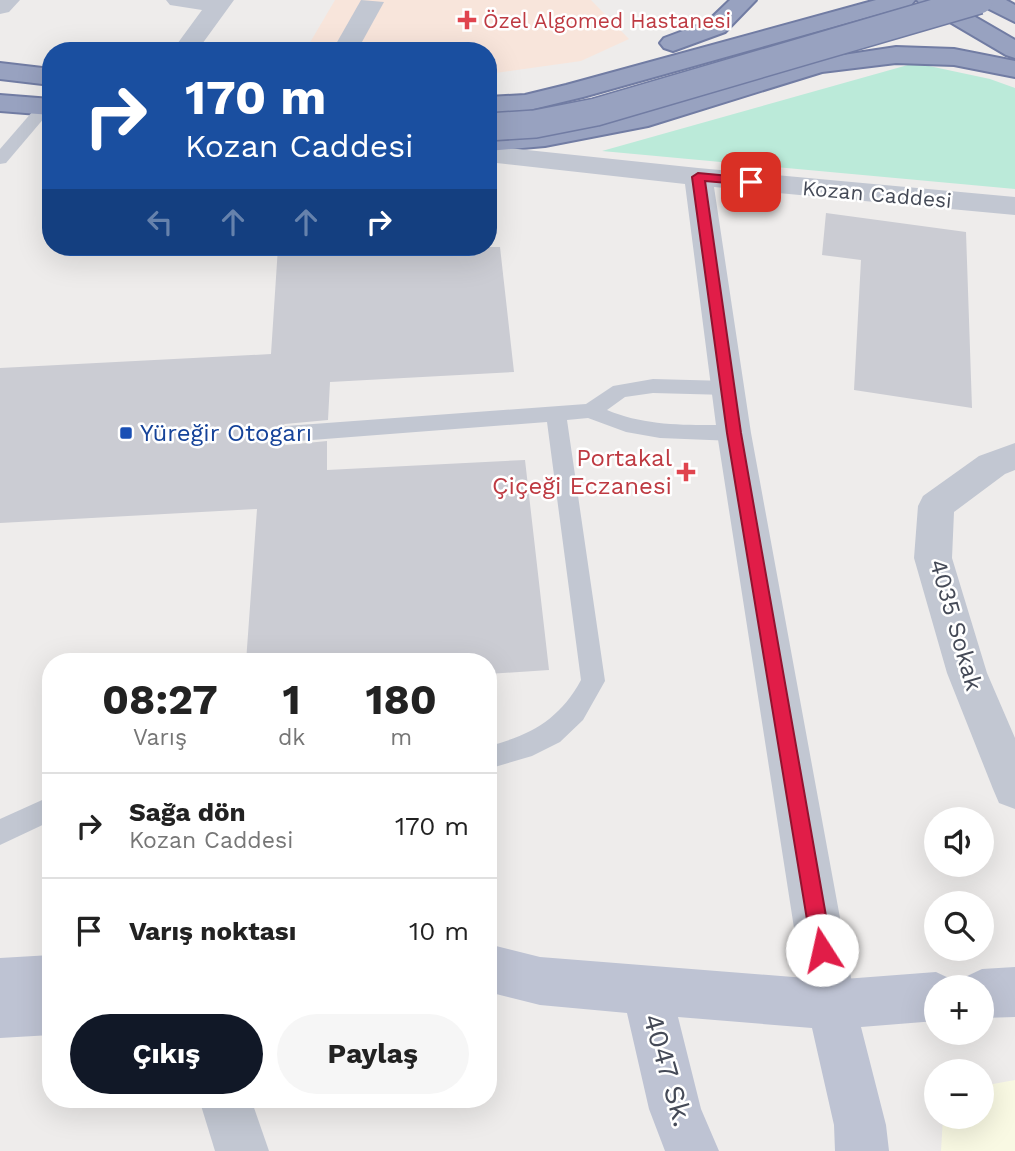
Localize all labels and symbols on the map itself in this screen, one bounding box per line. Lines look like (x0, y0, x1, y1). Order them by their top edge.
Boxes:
place label: Özel Algomed Hastanesi (483, 8, 731, 33)
marker: Özel Algomed Hastanesi (457, 10, 477, 30)
pin (721, 152, 781, 212)
street label: Kozan Caddesi (801, 175, 953, 213)
place label: Yüreğir Otogarı (140, 419, 312, 447)
marker: Yüreğir Otogarı (118, 425, 134, 441)
place label: Portakal Çiçeği Eczanesi (492, 444, 673, 500)
marker: Portakal Çiçeği Eczanesi (678, 464, 694, 480)
street label: 4035 Sokak (924, 556, 988, 694)
position arrow (785, 913, 859, 987)
street label: 4047 Sk. (636, 1010, 700, 1130)

